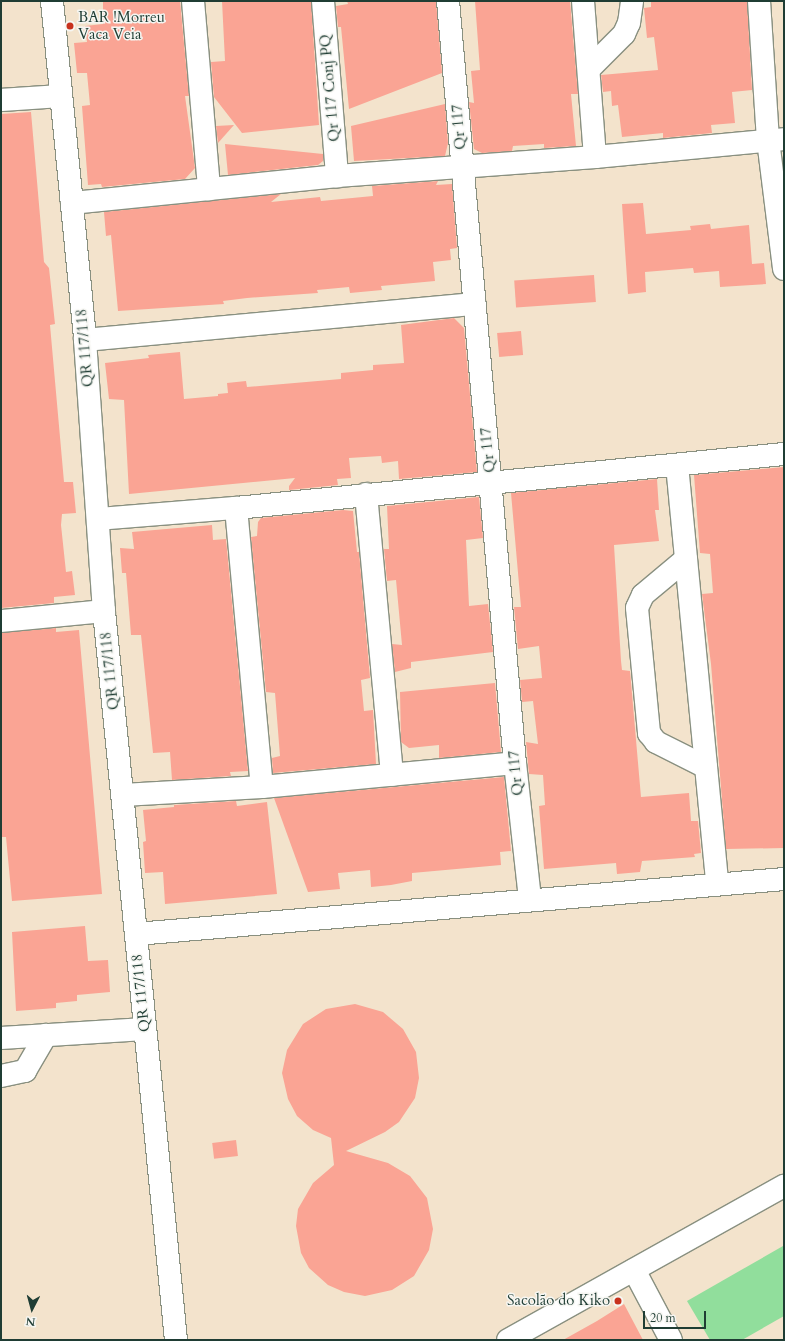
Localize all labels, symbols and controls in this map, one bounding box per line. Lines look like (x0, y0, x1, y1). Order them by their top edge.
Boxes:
place label: BAR !Morreu Vaca Veia (78, 8, 165, 43)
marker: BAR !Morreu Vaca Veia (65, 21, 75, 31)
street label: Qr 117 Conj PQ (316, 34, 344, 142)
street label: Qr 117 (448, 104, 470, 150)
street label: QR 117/118 (73, 308, 97, 388)
street label: Qr 117 (477, 426, 499, 474)
street label: QR 117/118 (97, 631, 123, 711)
street label: Qr 117 (505, 749, 527, 797)
street label: QR 117/118 (128, 953, 154, 1033)
north arrow (12, 1289, 52, 1329)
place label: Sacolão do Kiko (507, 1292, 610, 1310)
marker: Sacolão do Kiko (613, 1296, 623, 1306)
scale bar (645, 1303, 708, 1329)
text: 20 m (650, 1310, 676, 1326)
text: N (25, 1313, 36, 1329)

